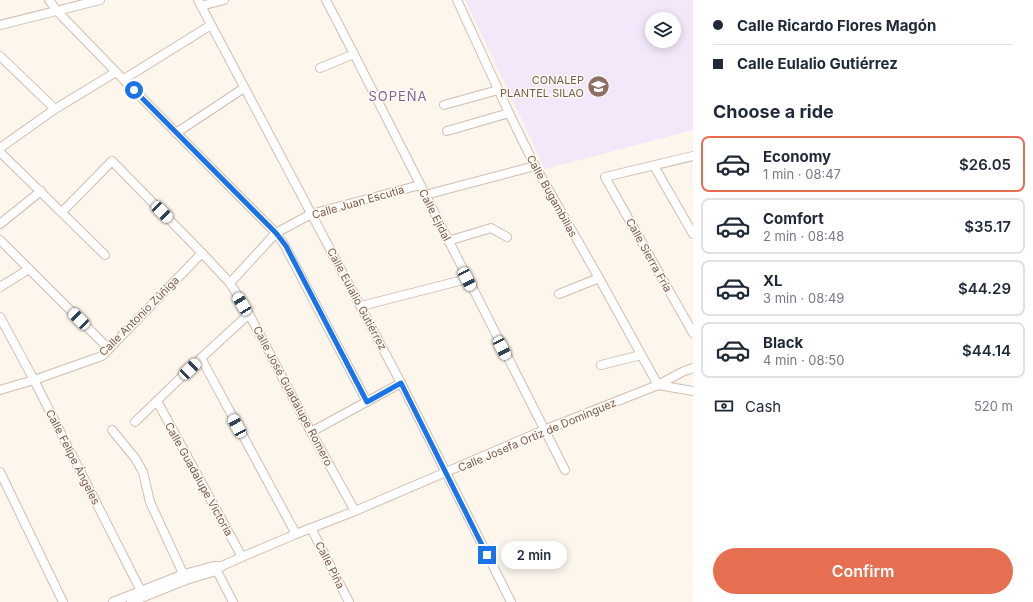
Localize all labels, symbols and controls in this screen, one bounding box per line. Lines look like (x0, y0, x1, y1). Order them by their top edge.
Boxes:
map controls (645, 12, 681, 48)
button: layers (645, 12, 681, 48)
text: Calle Ricardo Flores Magón (737, 16, 936, 35)
text: Calle Eulalio Gutiérrez (737, 54, 898, 73)
place label: CONALEP PLANTEL SILAO (500, 73, 584, 100)
school or university icon: CONALEP PLANTEL SILAO (586, 73, 612, 99)
route start (125, 81, 143, 99)
district label: SOPEÑA (368, 88, 428, 104)
text: Choose a ride (713, 101, 834, 122)
icon: car (715, 146, 751, 182)
text: Economy (763, 147, 831, 166)
street label: Calle Bugambilias (524, 152, 581, 240)
text: $26.05 (959, 155, 1011, 174)
text: 1 min · 08:47 (763, 166, 841, 182)
street label: Calle Juan Escutia (310, 182, 406, 222)
street label: Calle Ejidal (416, 187, 454, 243)
car (149, 199, 175, 225)
icon: car (715, 208, 751, 244)
text: Comfort (763, 209, 824, 228)
street label: Calle Sierra Fría (623, 216, 675, 294)
text: $35.17 (964, 217, 1011, 236)
text: 2 min · 08:48 (763, 228, 844, 244)
street label: Calle Eulalio Gutiérrez (324, 245, 390, 353)
car (456, 266, 478, 292)
icon: car (715, 270, 751, 306)
text: XL (763, 271, 783, 290)
street label: Calle Antonio Zúñiga (96, 273, 182, 359)
text: $44.29 (958, 279, 1011, 298)
text: 3 min · 08:49 (763, 290, 844, 306)
car (231, 291, 253, 317)
car (66, 306, 92, 332)
street label: Calle José Guadalupe Romero (250, 324, 336, 469)
icon: car (715, 332, 751, 368)
text: Black (763, 333, 803, 352)
car (491, 335, 513, 361)
text: $44.14 (962, 341, 1011, 360)
text: 4 min · 08:50 (763, 352, 844, 368)
car (177, 356, 203, 382)
street label: Calle Josefa Ortiz de Domínguez (456, 395, 618, 475)
icon: cash (713, 395, 735, 417)
text: Cash (745, 397, 781, 416)
text: 520 m (974, 398, 1013, 414)
street label: Calle Felipe Ángeles (43, 407, 103, 507)
car (226, 413, 248, 439)
street label: Calle Guadalupe Victoria (162, 420, 236, 538)
street label: Calle Piña (312, 539, 348, 591)
callout: 2 min (501, 541, 567, 569)
route end (478, 546, 496, 564)
text: 2 min (517, 547, 551, 563)
button: Confirm (713, 548, 1013, 594)

